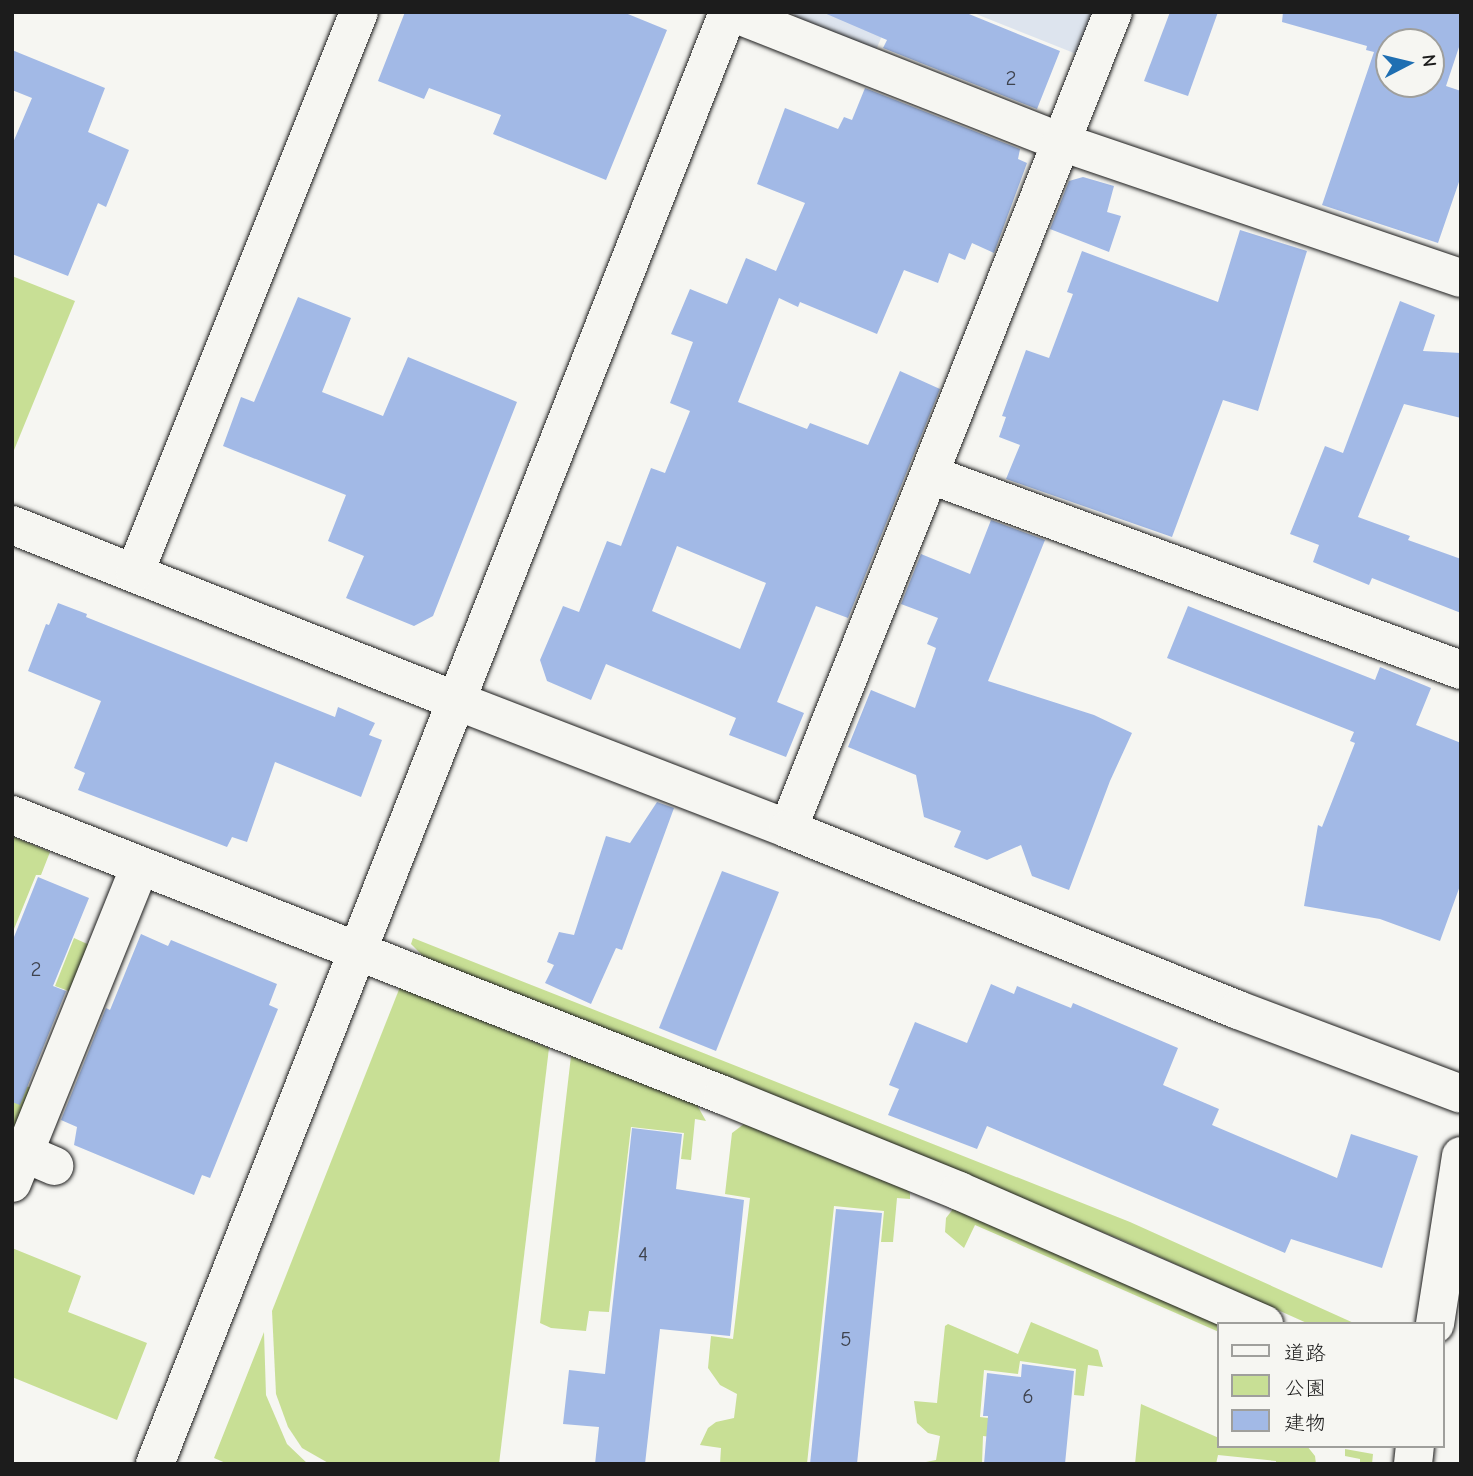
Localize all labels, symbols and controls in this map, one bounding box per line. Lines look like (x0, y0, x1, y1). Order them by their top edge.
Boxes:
north arrow (1375, 28, 1445, 98)
text: N (1417, 53, 1441, 68)
house number: 2 (1006, 65, 1016, 91)
house number: 2 (31, 956, 41, 982)
house number: 4 (638, 1241, 648, 1267)
legend (1218, 1322, 1445, 1448)
house number: 5 (840, 1326, 852, 1352)
text: 道路 (1284, 1341, 1326, 1365)
text: 公園 (1284, 1376, 1326, 1400)
house number: 6 (1022, 1383, 1034, 1409)
text: 建物 (1284, 1411, 1326, 1435)

